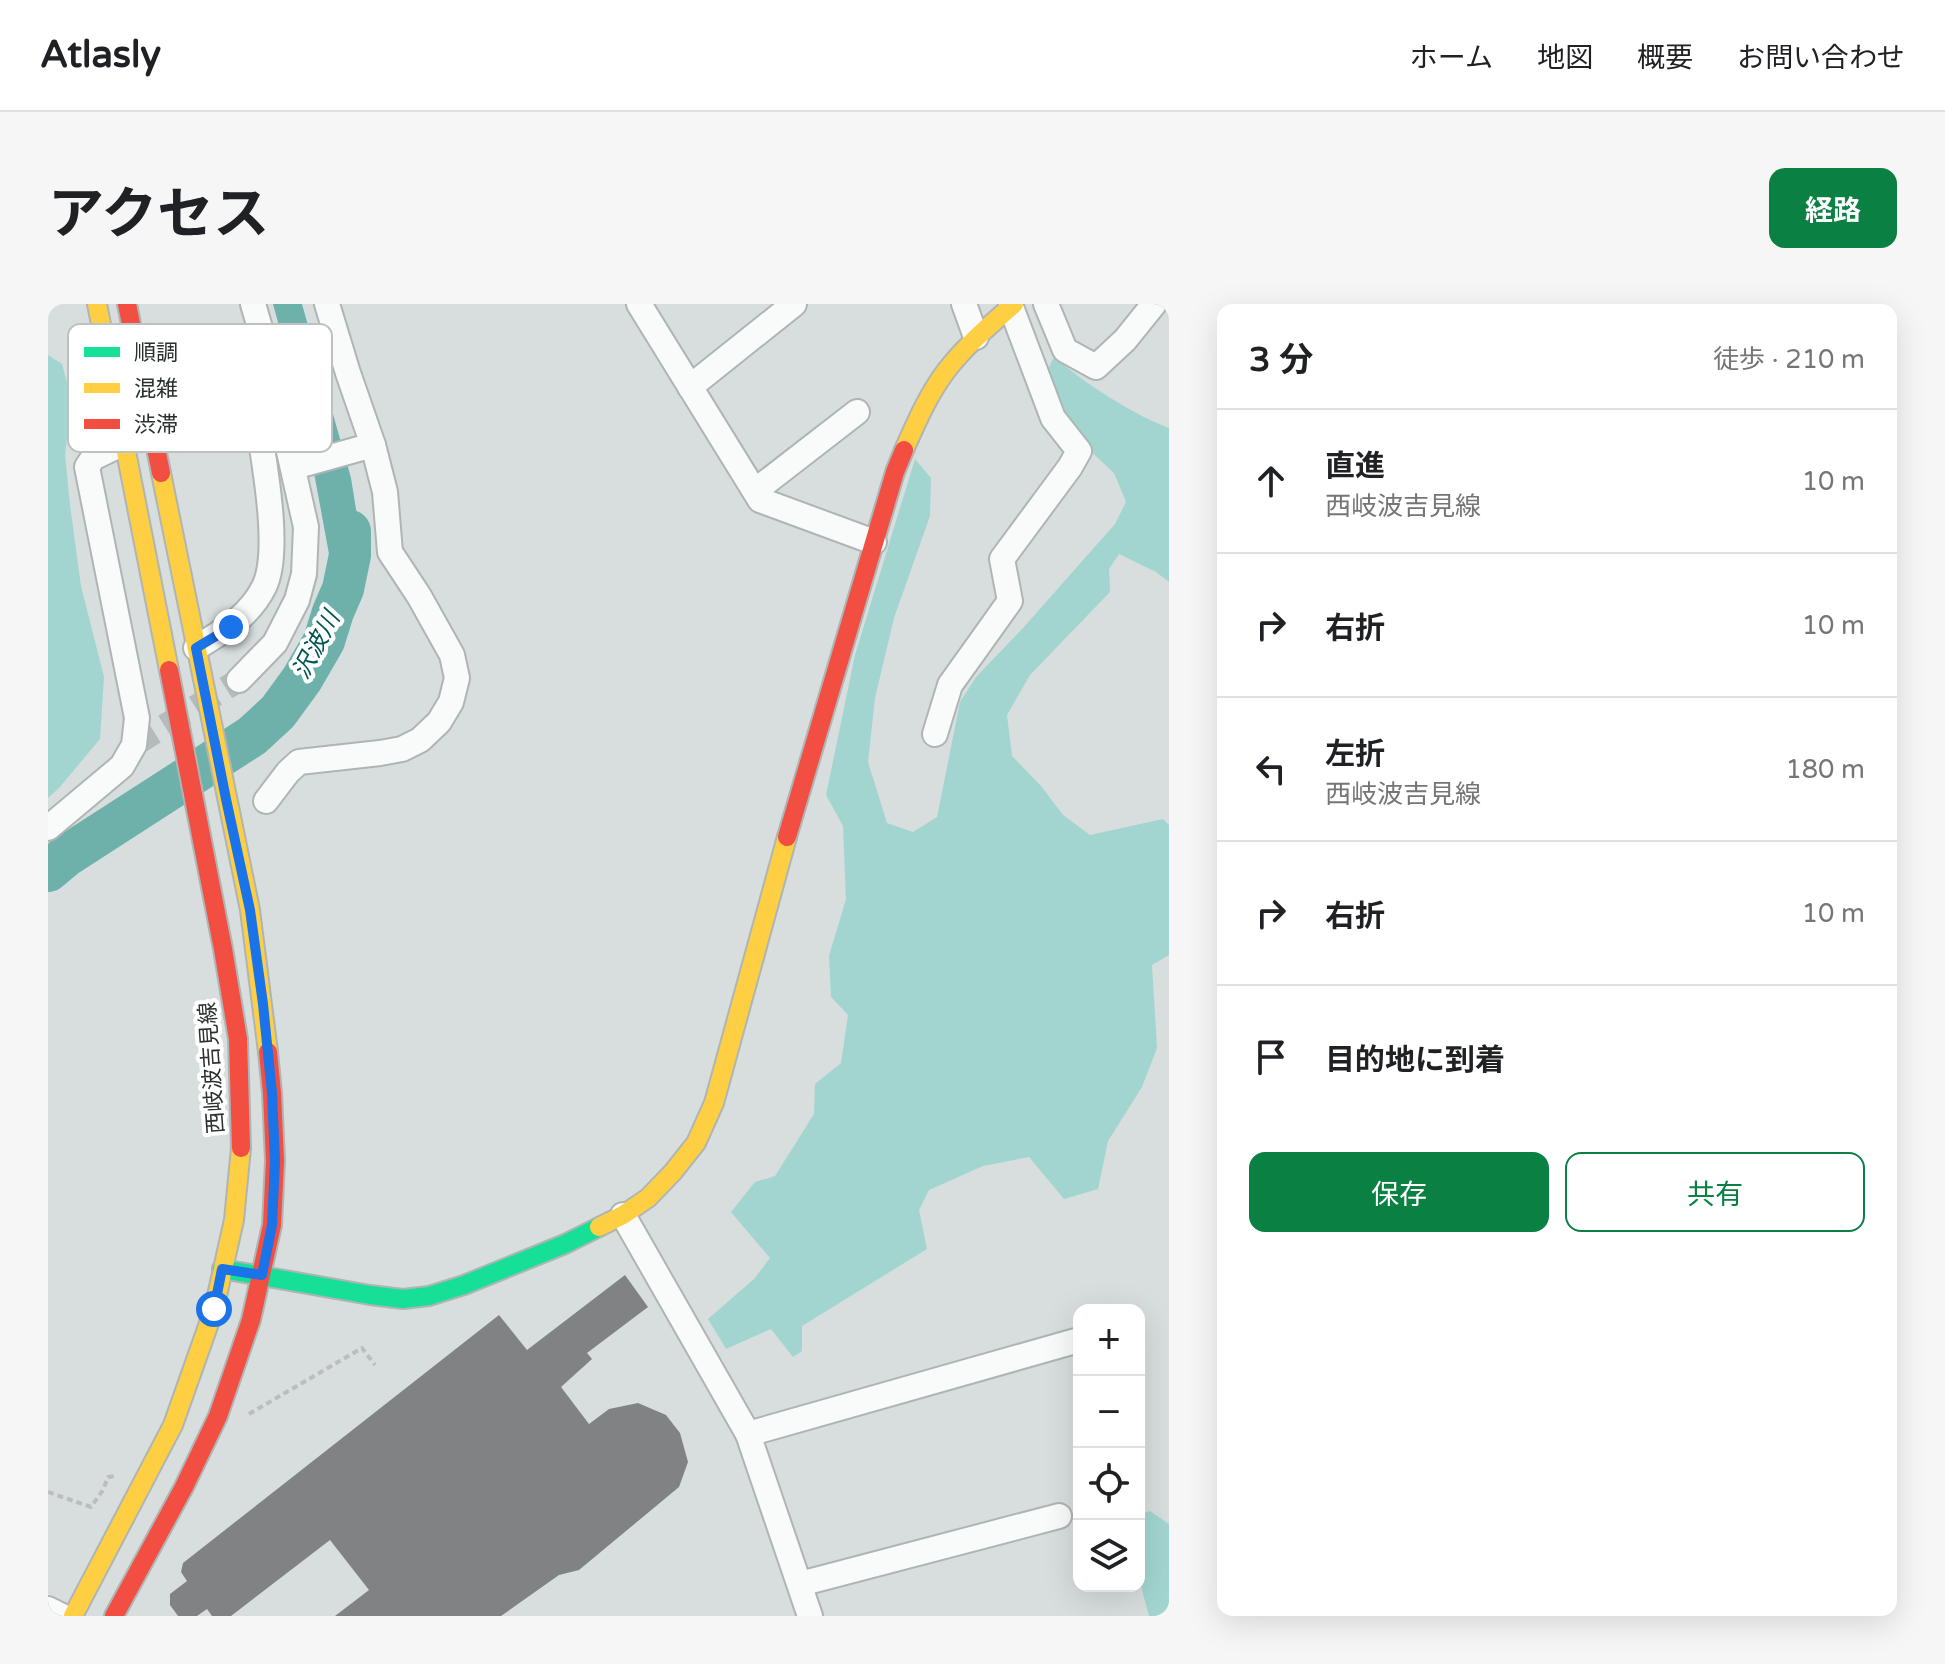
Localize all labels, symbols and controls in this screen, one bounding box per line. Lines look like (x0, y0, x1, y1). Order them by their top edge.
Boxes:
text: Atlasly (40, 32, 161, 78)
text: ホーム (1410, 41, 1493, 75)
text: 地図 (1537, 41, 1593, 75)
text: 概要 (1637, 41, 1693, 75)
text: お問い合わせ (1737, 41, 1905, 75)
button: 経路 (1769, 168, 1897, 248)
text: アクセス (48, 182, 269, 249)
legend (68, 324, 332, 452)
text: 順調 (134, 340, 178, 366)
text: 3 分 (1249, 340, 1313, 381)
text: 徒歩 · 210 m (1713, 344, 1865, 375)
text: 混雑 (134, 376, 178, 402)
text: 渋滞 (134, 412, 178, 438)
text: 直進 (1325, 448, 1385, 485)
icon: ahead (1249, 459, 1293, 503)
text: 10 m (1802, 466, 1865, 497)
text: 西岐波吉見線 (1325, 491, 1481, 522)
icon: right (1249, 603, 1293, 647)
water label: 沢波川 (287, 604, 348, 684)
route end (213, 609, 249, 645)
text: 右折 (1325, 610, 1385, 647)
text: 10 m (1802, 610, 1865, 641)
text: 左折 (1325, 736, 1385, 773)
icon: left (1249, 747, 1293, 791)
text: 180 m (1785, 754, 1865, 785)
text: 西岐波吉見線 (1325, 779, 1481, 810)
icon: right (1249, 891, 1293, 935)
text: 右折 (1325, 898, 1385, 935)
text: 10 m (1802, 898, 1865, 929)
street label: 西岐波吉見線 (194, 1001, 230, 1135)
icon: arrive (1249, 1035, 1293, 1079)
text: 目的地に到着 (1325, 1042, 1505, 1079)
button: 保存 (1249, 1152, 1549, 1232)
button: 共有 (1565, 1152, 1865, 1232)
route start (196, 1291, 232, 1327)
map controls (1073, 1304, 1145, 1592)
button: + (1073, 1304, 1145, 1376)
button: − (1073, 1376, 1145, 1448)
button: locate (1073, 1448, 1145, 1520)
button: layers (1073, 1520, 1145, 1592)

